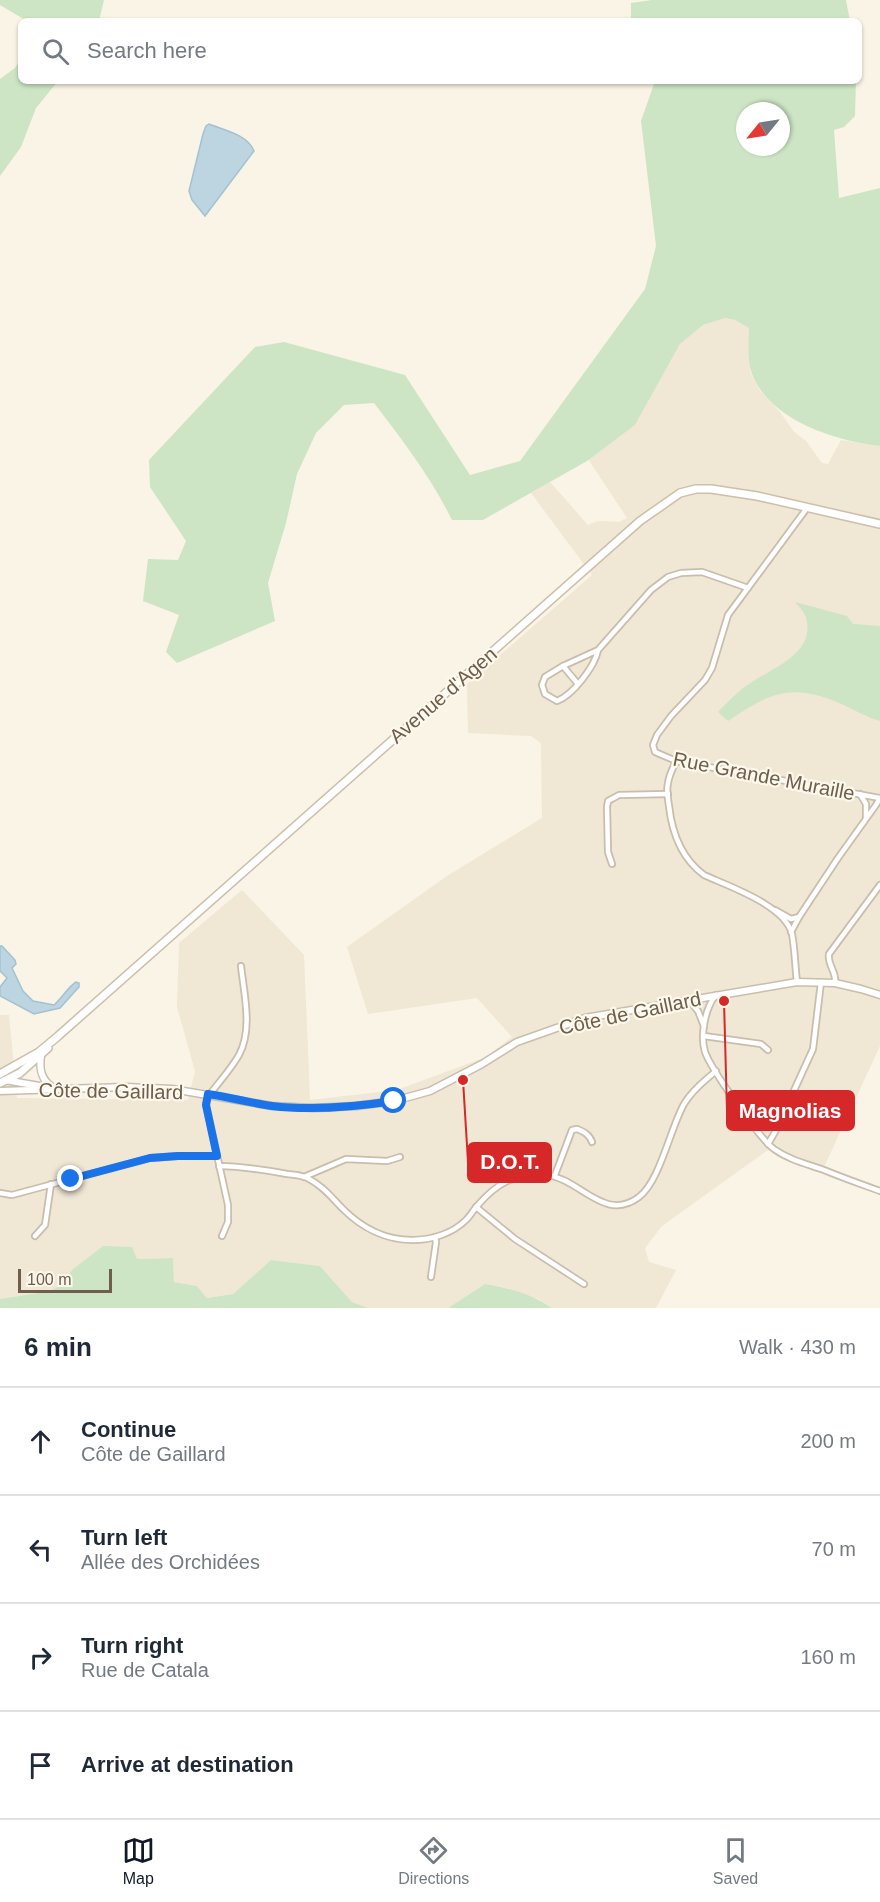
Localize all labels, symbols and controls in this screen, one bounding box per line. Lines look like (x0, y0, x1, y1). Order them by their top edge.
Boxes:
search box (18, 18, 862, 84)
icon: search (39, 35, 72, 68)
text: Search here (87, 38, 207, 63)
north arrow (736, 102, 790, 156)
street label: Avenue d'Agen (385, 643, 501, 747)
street label: Rue Grande Muraille (671, 748, 857, 804)
street label: Côte de Gaillard (557, 987, 703, 1039)
street label: Côte de Gaillard (39, 1079, 183, 1103)
route start (380, 1087, 406, 1113)
callout: Magnolias (727, 1091, 854, 1130)
text: Magnolias (739, 1099, 841, 1122)
callout: D.O.T. (468, 1143, 551, 1182)
text: D.O.T. (480, 1150, 540, 1173)
route end (57, 1165, 83, 1191)
scale bar (18, 1266, 112, 1294)
text: 100 m (27, 1271, 71, 1288)
text: 6 min (24, 1332, 92, 1362)
text: Walk · 430 m (739, 1336, 856, 1358)
text: Continue (81, 1417, 176, 1442)
icon: ahead (24, 1425, 57, 1458)
text: 200 m (800, 1430, 856, 1452)
text: Côte de Gaillard (81, 1443, 226, 1465)
text: Turn left (81, 1525, 167, 1550)
icon: left (24, 1533, 57, 1566)
text: 70 m (812, 1538, 856, 1560)
text: Allée des Orchidées (81, 1551, 260, 1573)
text: Turn right (81, 1633, 183, 1658)
icon: right (24, 1641, 57, 1674)
text: 160 m (800, 1646, 856, 1668)
text: Rue de Catala (81, 1659, 209, 1681)
icon: arrive (24, 1749, 57, 1782)
text: Arrive at destination (81, 1752, 294, 1777)
tab: Map (122, 1834, 155, 1888)
tab: Directions (398, 1834, 469, 1888)
tab: Saved (713, 1834, 758, 1888)

